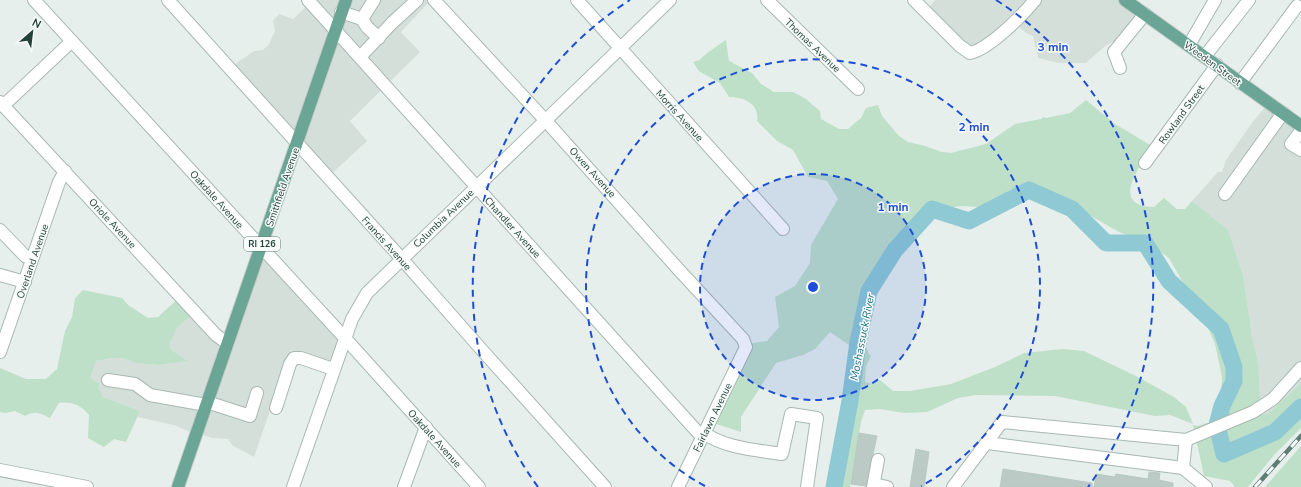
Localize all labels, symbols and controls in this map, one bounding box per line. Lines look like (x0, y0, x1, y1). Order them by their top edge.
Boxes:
north arrow (12, 12, 52, 52)
text: N (29, 15, 44, 32)
street label: Thomas Avenue (781, 15, 843, 76)
street label: Weeden Street (1181, 38, 1244, 90)
text: 3 min (1037, 39, 1069, 55)
street label: Rowland Street (1156, 82, 1208, 147)
street label: Morris Avenue (652, 87, 706, 145)
text: 2 min (958, 119, 990, 135)
street label: Owen Avenue (566, 144, 619, 201)
street label: Smithfield Avenue (263, 146, 303, 229)
street label: Oakdale Avenue (186, 168, 246, 232)
street label: Columbia Avenue (410, 186, 477, 251)
street label: Chandler Avenue (481, 194, 543, 261)
street label: Oriole Avenue (85, 196, 139, 252)
text: 1 min (877, 199, 909, 215)
street label: Francis Avenue (358, 214, 414, 274)
street label: Overland Avenue (14, 222, 52, 300)
road number: RI 126 (244, 237, 280, 251)
centre of rings (806, 280, 820, 294)
water label: Moshassuck River (847, 291, 878, 382)
street label: Fairlawn Avenue (690, 380, 736, 454)
street label: Oakdale Avenue (404, 407, 464, 471)

